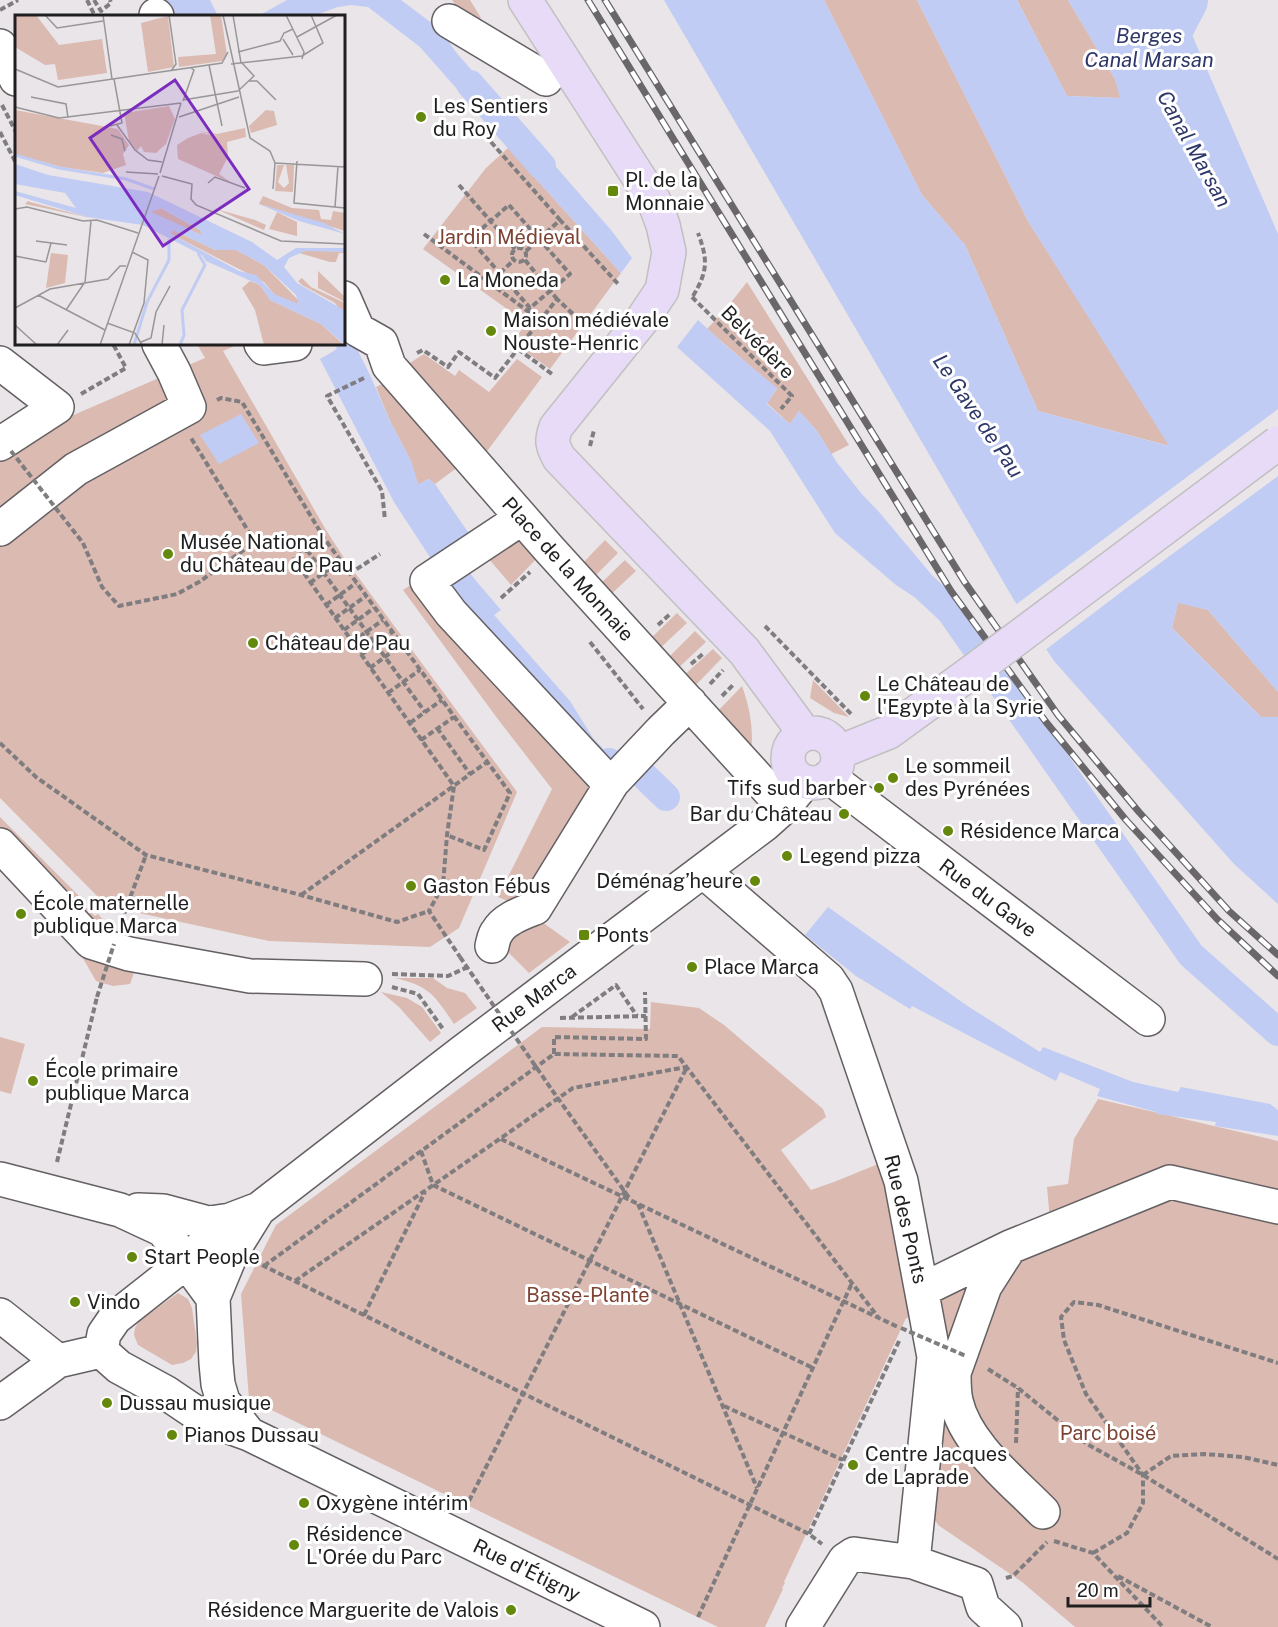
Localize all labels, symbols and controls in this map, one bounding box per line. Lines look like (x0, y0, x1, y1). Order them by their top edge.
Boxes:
inset map (15, 15, 345, 345)
water label: Berges Canal Marsan (1084, 23, 1214, 72)
water label: Canal Marsan (1152, 86, 1237, 211)
place label: Les Sentiers du Roy (433, 94, 548, 141)
marker: Les Sentiers du Roy (414, 110, 428, 124)
place label: Pl. de la Monnaie (625, 168, 704, 215)
marker: Pl. de la Monnaie (606, 184, 620, 198)
park label: Jardin Médieval (437, 225, 581, 249)
place label: La Moneda (457, 268, 559, 292)
marker: La Moneda (438, 273, 452, 287)
street label: Belvédère (716, 300, 800, 384)
place label: Maison médiévale Nouste-Henric (503, 308, 669, 355)
marker: Maison médiévale Nouste-Henric (484, 324, 498, 338)
water label: Le Gave de Pau (928, 349, 1029, 482)
street label: Place de la Monnaie (497, 492, 639, 646)
place label: Musée National du Château de Pau (180, 530, 353, 577)
marker: Musée National du Château de Pau (161, 547, 175, 561)
place label: Château de Pau (265, 631, 410, 655)
marker: Château de Pau (246, 636, 260, 650)
place label: Le Château de l'Egypte à la Syrie (877, 672, 1044, 719)
marker: Le Château de l'Egypte à la Syrie (858, 689, 872, 703)
place label: Le sommeil des Pyrénées (905, 754, 1030, 801)
marker: Le sommeil des Pyrénées (886, 771, 900, 785)
place label: Tifs sud barber (727, 776, 867, 800)
marker: Tifs sud barber (872, 781, 886, 795)
place label: Bar du Château (689, 802, 832, 826)
marker: Bar du Château (837, 807, 851, 821)
place label: Résidence Marca (960, 819, 1119, 843)
marker: Résidence Marca (941, 824, 955, 838)
place label: Legend pizza (799, 844, 921, 868)
marker: Legend pizza (780, 849, 794, 863)
street label: Rue du Gave (935, 854, 1041, 942)
place label: Déménag’heure (596, 869, 743, 893)
place label: Gaston Fébus (423, 874, 550, 898)
marker: Déménag’heure (748, 874, 762, 888)
marker: Gaston Fébus (404, 879, 418, 893)
place label: École maternelle publique Marca (33, 890, 189, 938)
marker: École maternelle publique Marca (14, 907, 28, 921)
place label: Ponts (596, 923, 649, 947)
marker: Ponts (577, 928, 591, 942)
place label: Place Marca (704, 955, 819, 979)
street label: Rue Marca (487, 959, 581, 1037)
marker: Place Marca (685, 960, 699, 974)
place label: École primaire publique Marca (45, 1057, 189, 1105)
marker: École primaire publique Marca (26, 1074, 40, 1088)
street label: Rue des Ponts (879, 1152, 933, 1286)
place label: Start People (144, 1245, 260, 1269)
marker: Start People (125, 1250, 139, 1264)
park label: Basse-Plante (526, 1283, 650, 1307)
place label: Vindo (87, 1290, 140, 1314)
marker: Vindo (68, 1295, 82, 1309)
place label: Dussau musique (119, 1391, 271, 1415)
marker: Dussau musique (100, 1396, 114, 1410)
park label: Parc boisé (1060, 1421, 1156, 1445)
place label: Pianos Dussau (184, 1423, 319, 1447)
marker: Pianos Dussau (165, 1428, 179, 1442)
place label: Centre Jacques de Laprade (865, 1442, 1007, 1489)
marker: Centre Jacques de Laprade (846, 1458, 860, 1472)
place label: Oxygène intérim (316, 1491, 468, 1515)
marker: Oxygène intérim (297, 1496, 311, 1510)
place label: Résidence L'Orée du Parc (306, 1522, 442, 1569)
street label: Rue d'Étigny (469, 1533, 585, 1606)
marker: Résidence L'Orée du Parc (287, 1538, 301, 1552)
scale bar (1068, 1570, 1150, 1608)
text: 20 m (1077, 1580, 1119, 1601)
place label: Résidence Marguerite de Valois (207, 1598, 499, 1622)
marker: Résidence Marguerite de Valois (504, 1603, 518, 1617)

